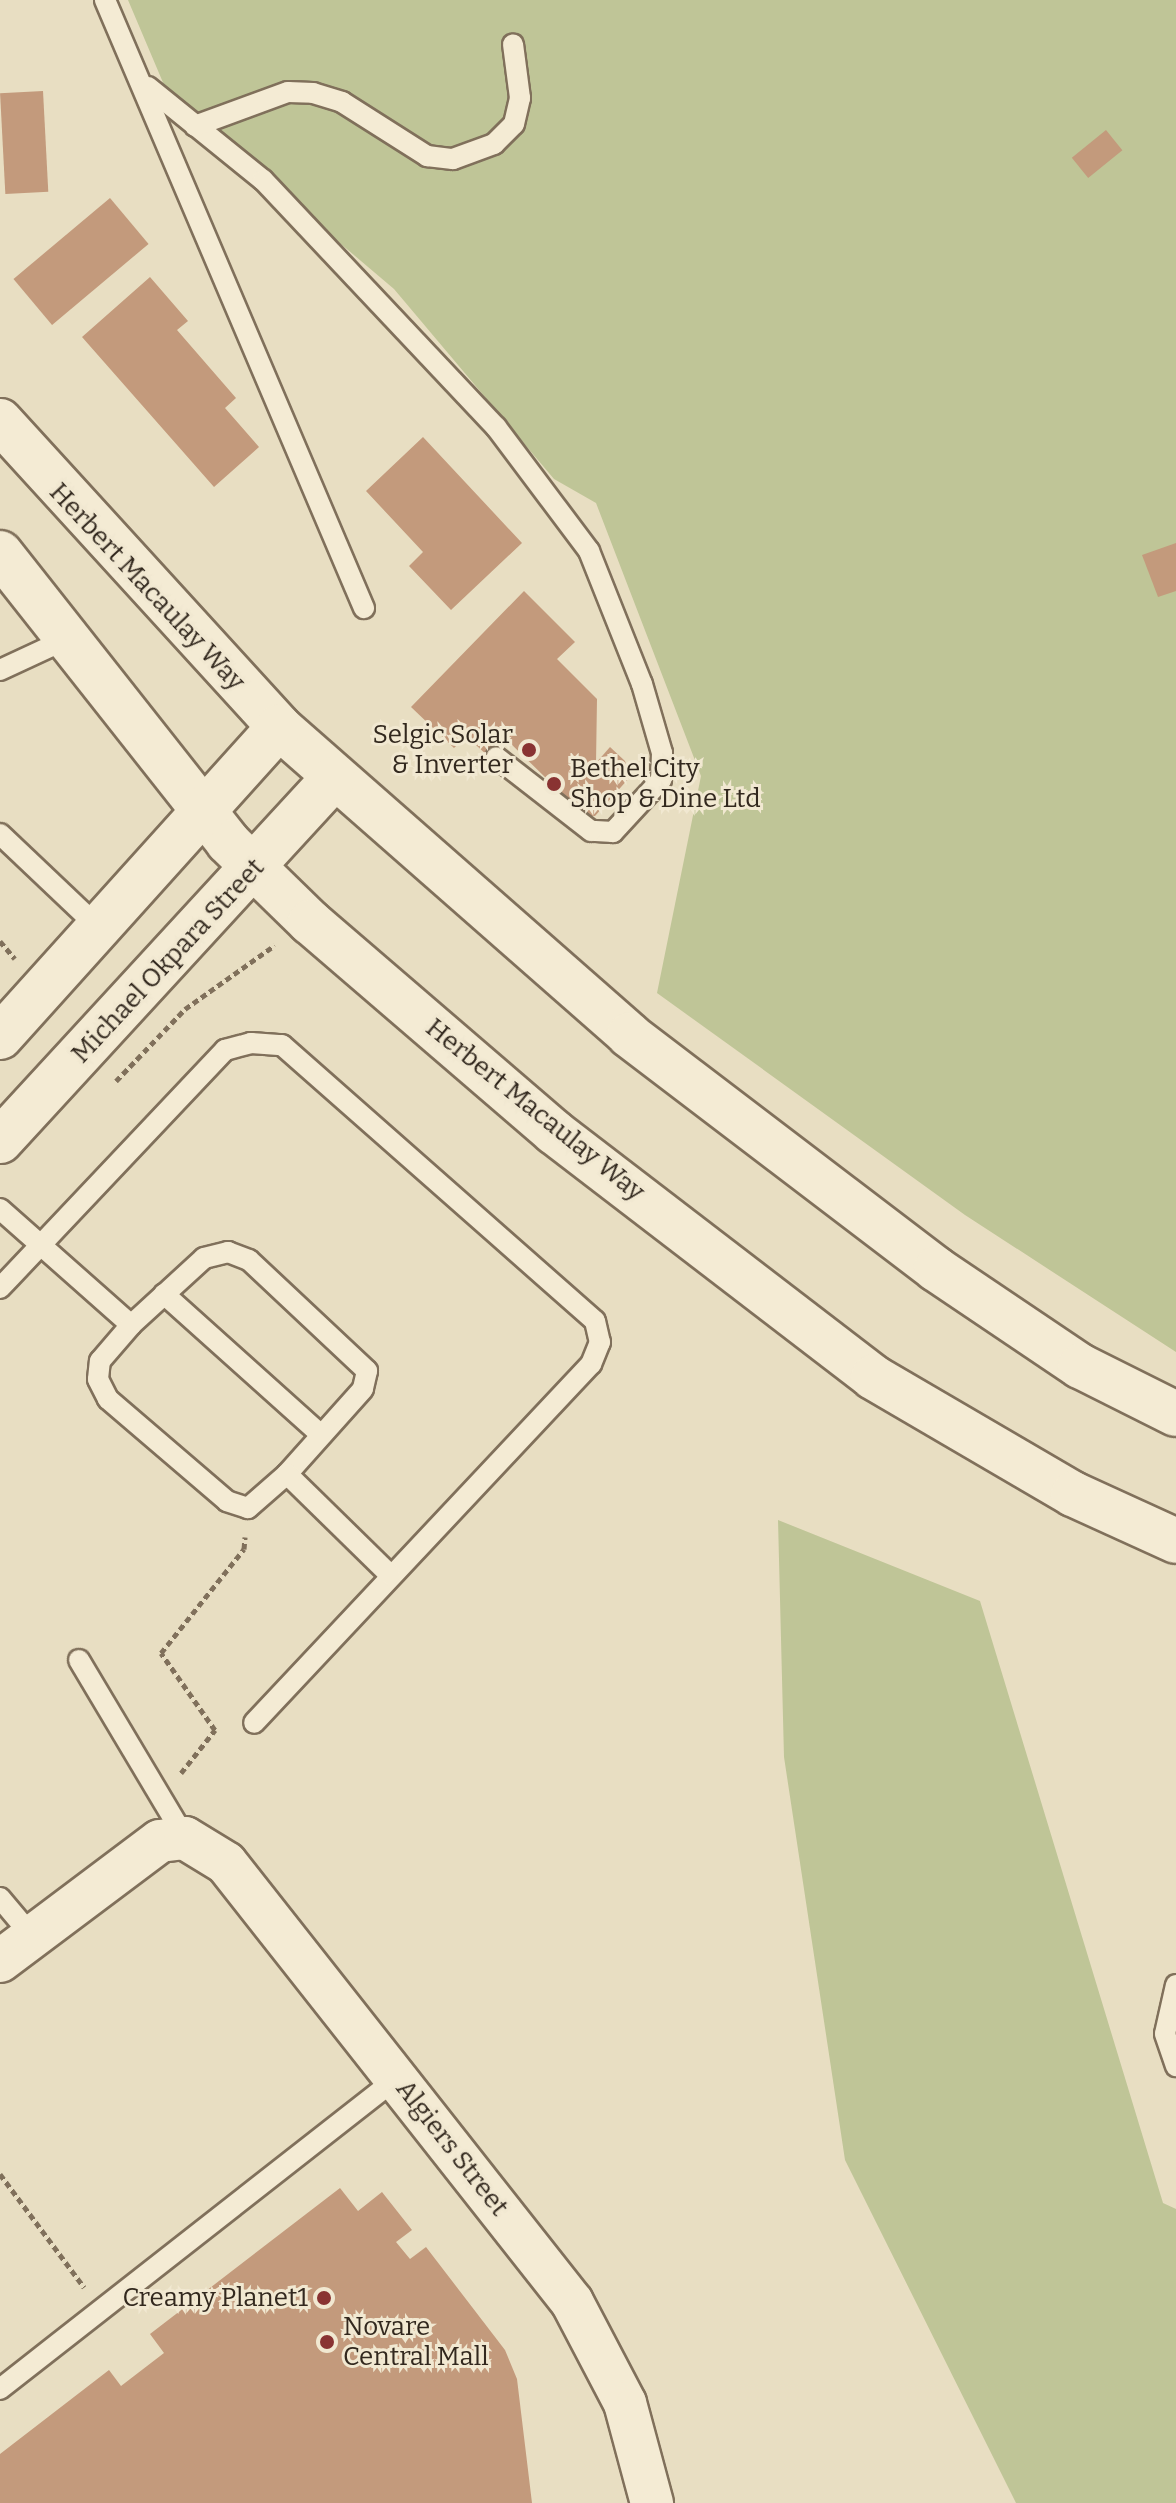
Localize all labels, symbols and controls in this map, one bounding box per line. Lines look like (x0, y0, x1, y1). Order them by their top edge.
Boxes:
street label: Herbert Macaulay Way (43, 477, 251, 697)
place label: Selgic Solar & Inverter (373, 719, 513, 780)
marker: Selgic Solar & Inverter (520, 741, 538, 759)
place label: Bethel City Shop & Dine Ltd (570, 753, 761, 814)
marker: Bethel City Shop & Dine Ltd (545, 775, 563, 793)
street label: Michael Okpara Street (65, 852, 271, 1070)
street label: Herbert Macaulay Way (419, 1012, 651, 1208)
street label: Algiers Street (389, 2074, 515, 2222)
place label: Creamy Planet1 (123, 2282, 308, 2314)
marker: Creamy Planet1 (315, 2289, 333, 2307)
place label: Novare Central Mall (343, 2311, 489, 2372)
marker: Novare Central Mall (318, 2333, 336, 2351)

